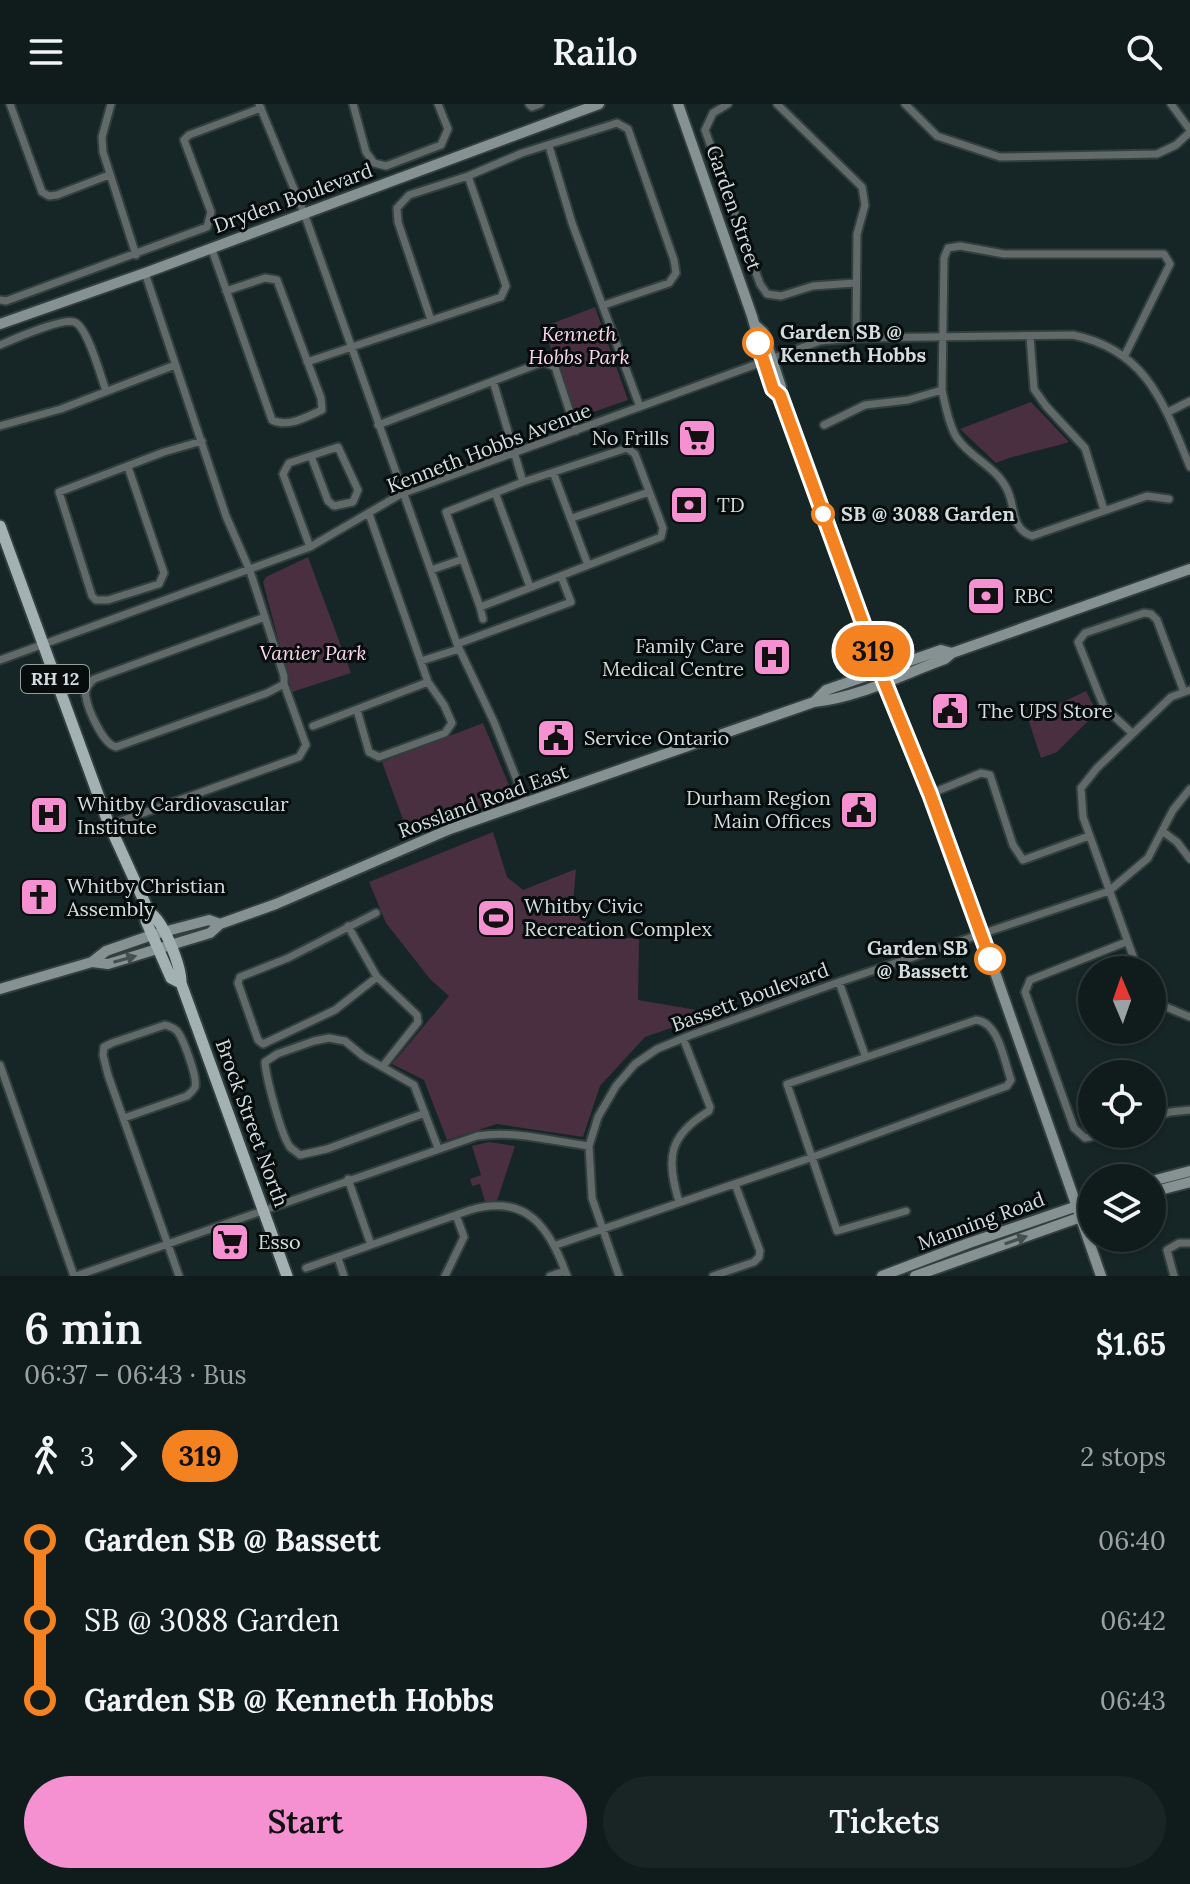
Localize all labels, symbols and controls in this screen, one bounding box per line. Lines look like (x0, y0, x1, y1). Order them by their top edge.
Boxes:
text: Railo (552, 29, 638, 75)
icon: menu (24, 30, 68, 74)
icon: search (1122, 30, 1166, 74)
street label: Garden Street (701, 142, 768, 274)
street label: Dryden Boulevard (210, 157, 376, 238)
place label: Garden SB @ Kenneth Hobbs (780, 319, 926, 367)
park label: Kenneth Hobbs Park (528, 321, 630, 369)
marker: Garden SB @ Kenneth Hobbs (743, 328, 773, 358)
street label: Kenneth Hobbs Avenue (383, 397, 595, 498)
supermarket icon: No Frills (676, 417, 718, 459)
place label: No Frills (592, 425, 669, 450)
bank icon: TD (668, 484, 710, 526)
place label: TD (717, 492, 745, 517)
place label: SB @ 3088 Garden (841, 501, 1015, 526)
marker: SB @ 3088 Garden (812, 503, 834, 525)
bank icon: RBC (965, 575, 1007, 617)
place label: RBC (1014, 583, 1053, 608)
line badge: 319 (827, 625, 919, 677)
place label: Family Care Medical Centre (602, 633, 744, 681)
text: 319 (851, 633, 895, 669)
hospital icon: Family Care Medical Centre (751, 636, 793, 678)
park label: Vanier Park (259, 640, 367, 665)
road number: RH 12 (21, 665, 89, 693)
public building icon: The UPS Store (929, 690, 971, 732)
place label: The UPS Store (978, 698, 1113, 723)
public building icon: Service Ontario (535, 717, 577, 759)
place label: Service Ontario (584, 725, 729, 750)
street label: Rossland Road East (394, 758, 572, 843)
place label: Durham Region Main Offices (686, 785, 831, 833)
public building icon: Durham Region Main Offices (838, 789, 880, 831)
place label: Whitby Cardiovascular Institute (77, 791, 289, 839)
hospital icon: Whitby Cardiovascular Institute (28, 794, 70, 836)
place label: Whitby Christian Assembly (66, 873, 226, 921)
church icon: Whitby Christian Assembly (18, 876, 60, 918)
place label: Whitby Civic Recreation Complex (524, 893, 712, 941)
sports icon: Whitby Civic Recreation Complex (475, 897, 517, 939)
place label: Garden SB @ Bassett (867, 935, 969, 983)
marker: Garden SB @ Bassett (975, 944, 1005, 974)
one-way arrow (113, 952, 137, 965)
street label: Bassett Boulevard (668, 956, 832, 1037)
north arrow (1078, 956, 1166, 1044)
map controls (1078, 956, 1166, 1252)
street label: Brock Street North (211, 1036, 294, 1210)
button: locate (1078, 1060, 1166, 1148)
button: layers (1078, 1164, 1166, 1252)
street label: Manning Road (914, 1186, 1048, 1255)
supermarket icon: Esso (209, 1221, 251, 1263)
place label: Esso (258, 1229, 301, 1254)
one-way arrow (1004, 1233, 1028, 1246)
text: 6 min (24, 1300, 142, 1356)
text: $1.65 (1096, 1325, 1166, 1363)
text: 06:37 – 06:43 · Bus (24, 1358, 247, 1391)
icon: walk (24, 1434, 68, 1478)
icon: forward (106, 1434, 150, 1478)
text: 319 (178, 1438, 222, 1474)
text: 3 (80, 1440, 94, 1473)
text: 2 stops (1080, 1440, 1166, 1473)
text: Garden SB @ Bassett (84, 1521, 380, 1559)
text: 06:40 (1098, 1524, 1166, 1557)
text: SB @ 3088 Garden (84, 1601, 340, 1639)
text: 06:42 (1100, 1604, 1166, 1637)
text: Garden SB @ Kenneth Hobbs (84, 1681, 494, 1719)
text: 06:43 (1100, 1684, 1166, 1717)
button: Start (24, 1776, 587, 1868)
button: Tickets (603, 1776, 1166, 1868)

